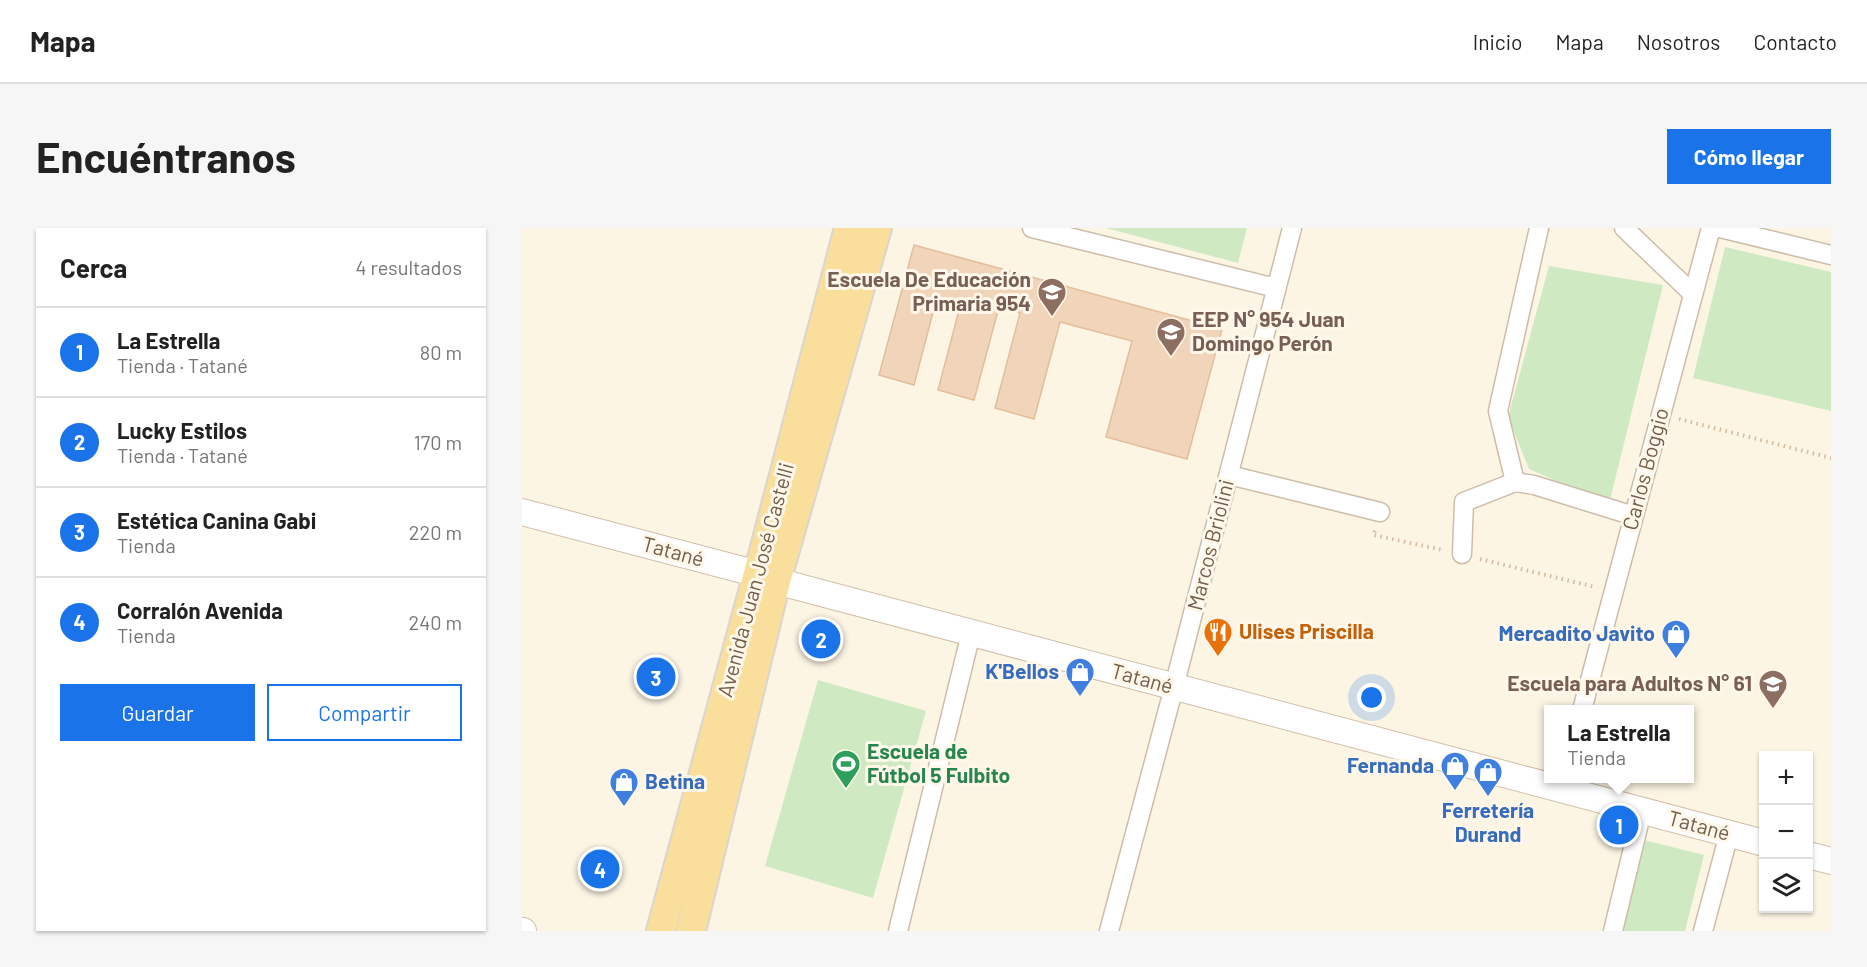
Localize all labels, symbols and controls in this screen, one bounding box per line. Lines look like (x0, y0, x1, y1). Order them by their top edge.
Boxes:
text: Mapa (30, 24, 96, 58)
text: Inicio (1473, 29, 1523, 54)
text: Mapa (1556, 29, 1604, 54)
text: Nosotros (1637, 29, 1720, 54)
text: Contacto (1753, 29, 1837, 54)
button: Cómo llegar (1667, 129, 1831, 184)
text: Encuéntranos (36, 131, 296, 181)
text: Cerca (60, 252, 127, 283)
text: 4 resultados (355, 255, 462, 279)
place label: Escuela De Educación Primaria 954 (827, 266, 1031, 315)
school or university icon: Escuela De Educación Primaria 954 (1036, 276, 1068, 318)
place label: EEP N° 954 Juan Domingo Perón (1192, 306, 1345, 355)
school or university icon: EEP N° 954 Juan Domingo Perón (1155, 316, 1187, 358)
text: La Estrella (117, 327, 220, 353)
text: 1 (76, 340, 83, 364)
text: 80 m (420, 340, 462, 364)
text: Tienda · Tatané (117, 353, 248, 377)
street label: Carlos Boggio (1616, 405, 1673, 532)
text: Lucky Estilos (117, 417, 247, 443)
text: 2 (74, 430, 85, 454)
text: 170 m (414, 430, 462, 454)
text: Tienda · Tatané (117, 443, 248, 467)
street label: Avenida Juan José Castelli (711, 460, 798, 700)
street label: Marcos Briolini (1181, 476, 1238, 613)
text: Estética Canina Gabi (117, 507, 316, 533)
text: 3 (74, 520, 85, 544)
text: 220 m (409, 520, 462, 544)
street label: Tatané (640, 530, 707, 571)
text: Tienda (117, 533, 176, 557)
text: Corralón Avenida (117, 597, 283, 623)
text: 4 (73, 610, 86, 634)
text: 240 m (408, 610, 462, 634)
pin: 2 (802, 616, 840, 662)
restaurant icon: Ulises Priscilla (1202, 616, 1234, 658)
place label: Ulises Priscilla (1239, 618, 1374, 643)
shop icon: Mercadito Javito (1660, 618, 1692, 660)
place label: Mercadito Javito (1499, 620, 1655, 645)
text: Tienda (117, 623, 176, 647)
pin: 3 (636, 654, 676, 700)
shop icon: K'Bellos (1064, 656, 1096, 698)
street label: Tatané (1109, 657, 1176, 698)
place label: K'Bellos (985, 658, 1059, 683)
school or university icon: Escuela para Adultos N° 61 (1757, 668, 1789, 710)
place label: Escuela para Adultos N° 61 (1507, 670, 1752, 695)
your location (1357, 683, 1386, 712)
button: Guardar (60, 684, 255, 741)
button: Compartir (267, 684, 462, 741)
popup (1544, 705, 1694, 783)
text: La Estrella (1567, 719, 1671, 745)
place label: Escuela de Fútbol 5 Fulbito (867, 738, 1010, 787)
text: Tienda (1567, 745, 1626, 769)
sports icon: Escuela de Fútbol 5 Fulbito (830, 748, 862, 790)
shop icon: Fernanda (1439, 750, 1471, 792)
map controls (1759, 751, 1813, 913)
button: + (1759, 751, 1813, 805)
place label: Fernanda (1347, 752, 1434, 777)
shop icon: Ferretería Durand (1472, 756, 1504, 798)
shop icon: Betina (608, 766, 640, 808)
place label: Betina (645, 768, 705, 793)
place label: Ferretería Durand (1442, 797, 1534, 846)
pin: 1 (1600, 802, 1638, 848)
street label: Tatané (1666, 804, 1733, 845)
button: − (1759, 805, 1813, 859)
pin: 4 (580, 846, 620, 892)
button: layers (1759, 859, 1813, 913)

